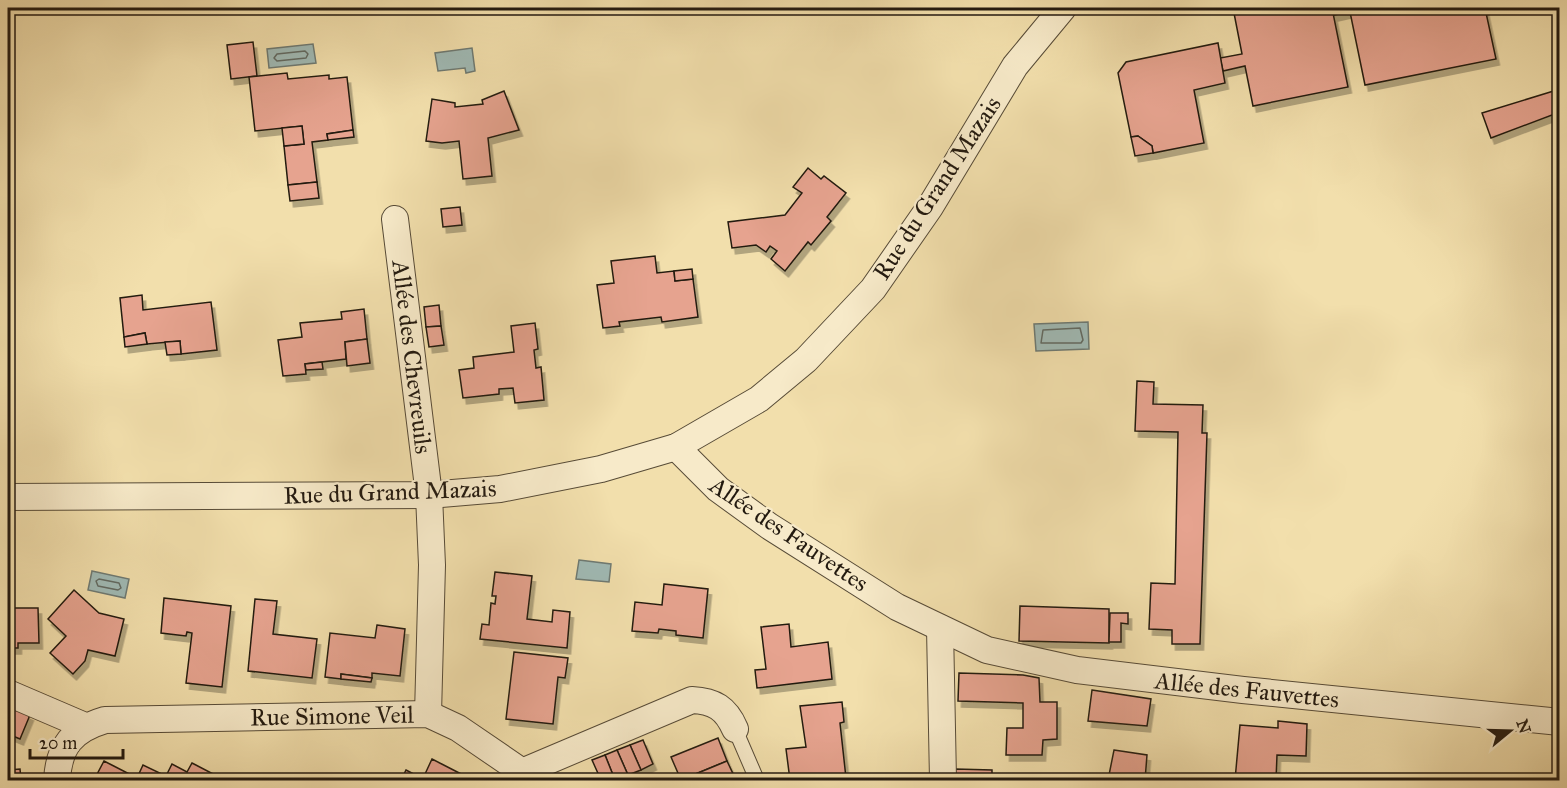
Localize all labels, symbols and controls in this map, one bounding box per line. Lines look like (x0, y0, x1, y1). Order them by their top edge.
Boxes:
street label: Rue du Grand Mazais (866, 91, 1008, 285)
street label: Allée des Chevreuils (385, 258, 439, 455)
street label: Allée des Fauvettes (703, 469, 874, 598)
street label: Rue du Grand Mazais (283, 473, 497, 511)
street label: Allée des Fauvettes (1152, 665, 1341, 715)
street label: Rue Simone Veil (250, 700, 415, 732)
north arrow (1480, 701, 1540, 761)
text: N (1513, 717, 1535, 736)
scale bar (30, 722, 123, 760)
text: 20 m (39, 732, 77, 754)

